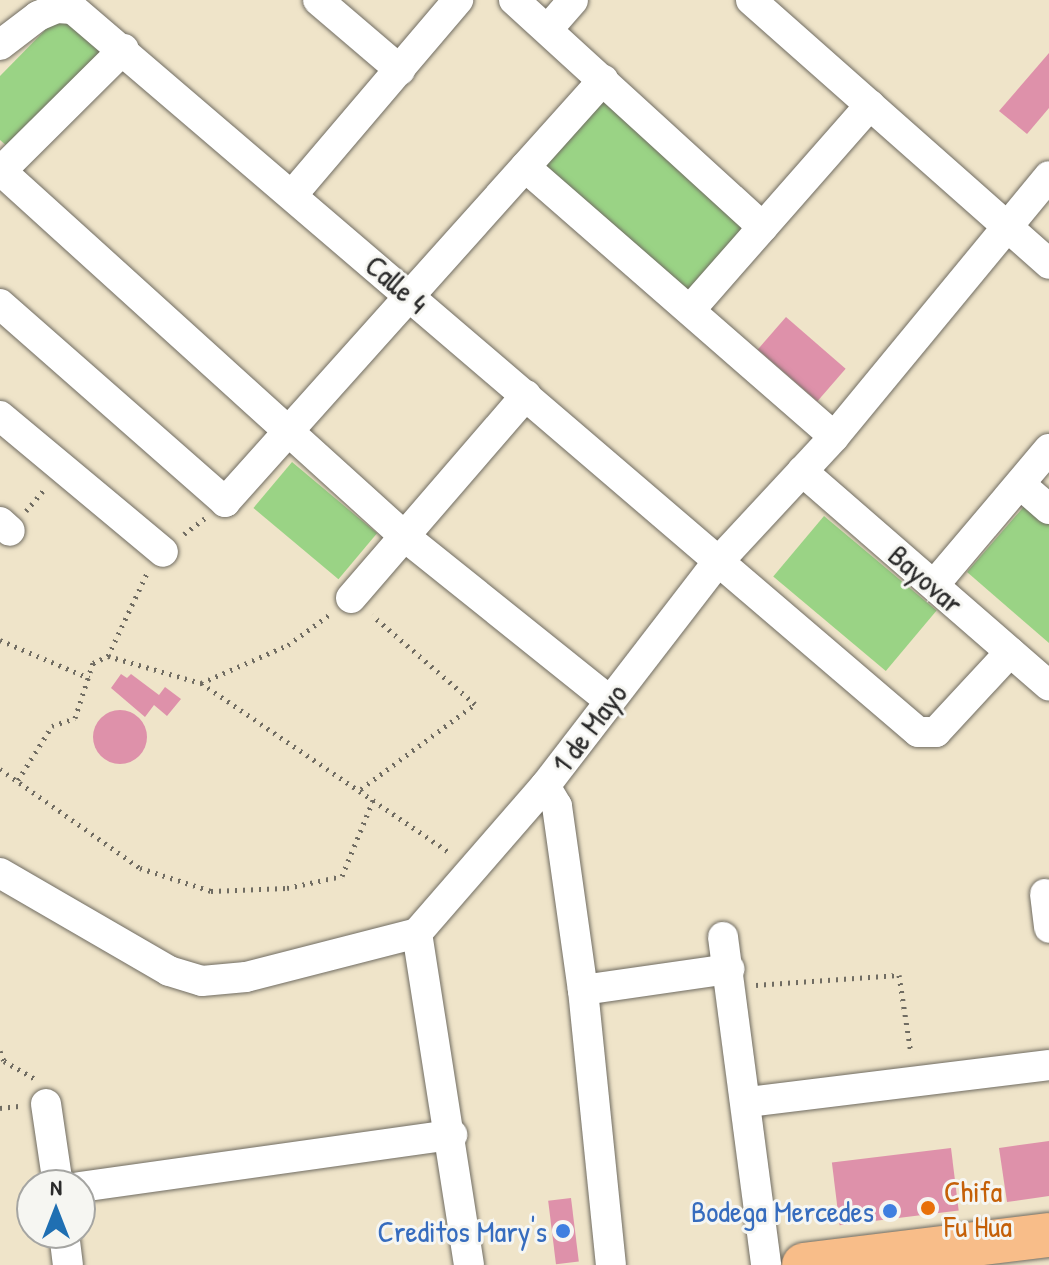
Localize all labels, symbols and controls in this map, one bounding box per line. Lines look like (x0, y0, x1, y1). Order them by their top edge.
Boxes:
street label: Calle 4 (358, 247, 436, 321)
street label: Bayovar (881, 537, 971, 621)
street label: 1 de Mayo (544, 676, 634, 780)
north arrow (16, 1169, 96, 1249)
text: N (50, 1172, 62, 1202)
place label: Chifa Fu Hua (944, 1173, 1012, 1244)
place label: Bodega Mercedes (691, 1193, 874, 1229)
marker: Chifa Fu Hua (919, 1199, 937, 1217)
marker: Bodega Mercedes (881, 1202, 899, 1220)
place label: Creditos Mary's (377, 1213, 547, 1249)
marker: Creditos Mary's (554, 1222, 572, 1240)

